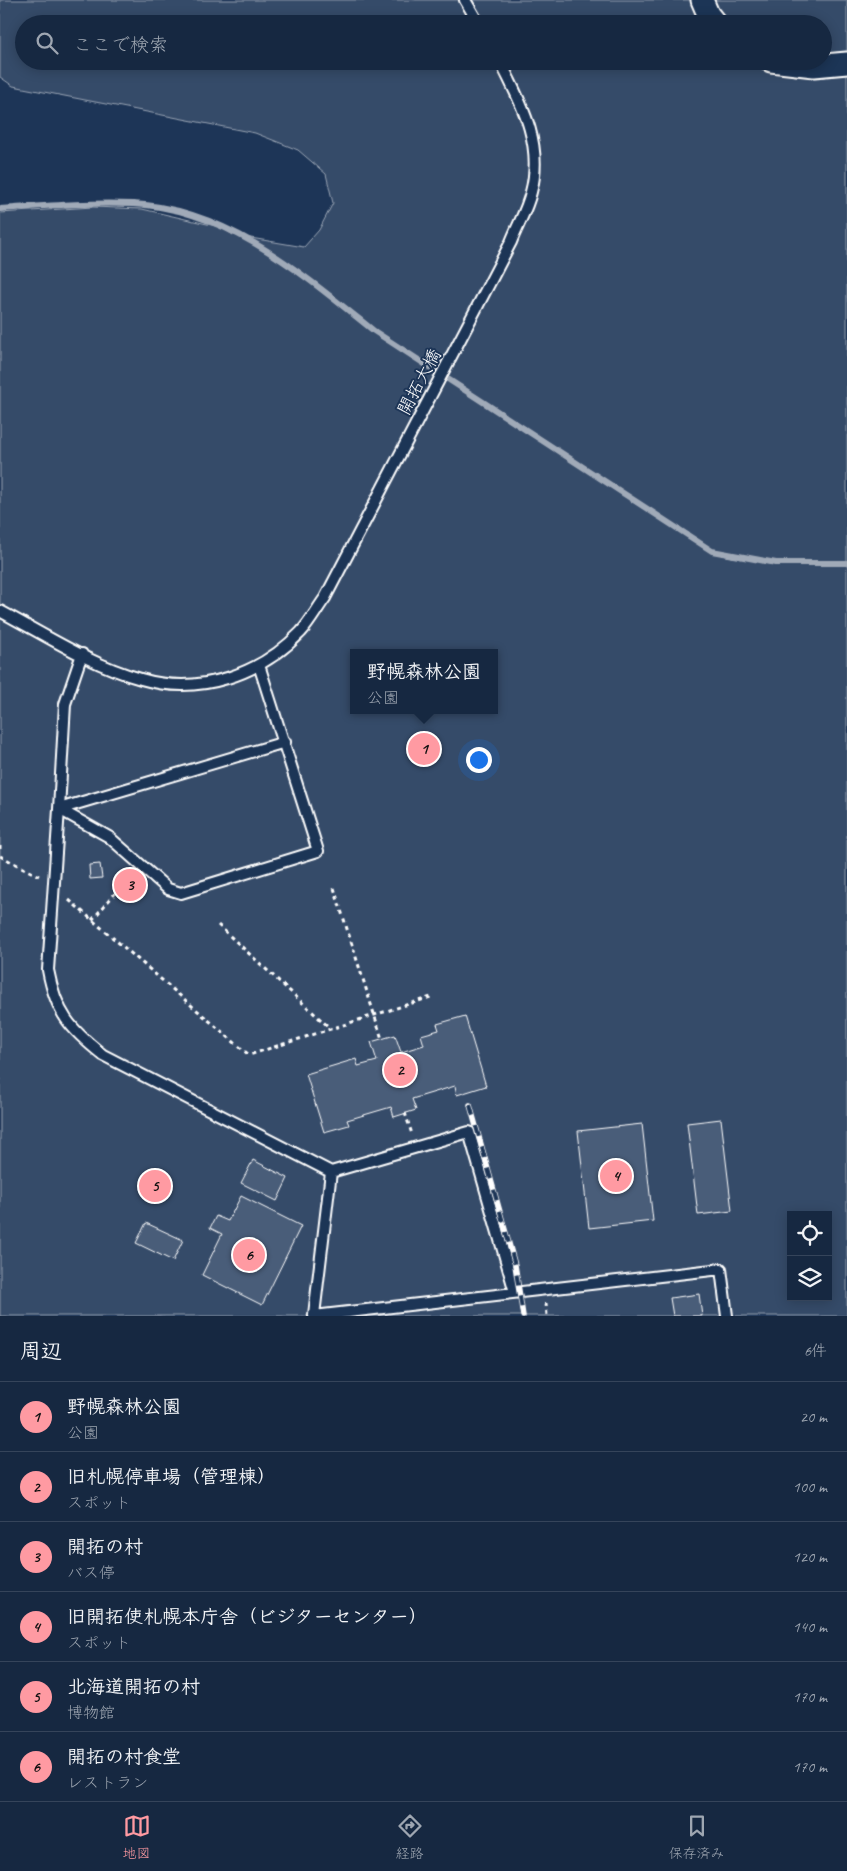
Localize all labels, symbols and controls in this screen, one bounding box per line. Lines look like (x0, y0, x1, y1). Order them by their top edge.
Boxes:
search box (15, 15, 832, 70)
icon: search (33, 29, 61, 57)
text: ここで検索 (73, 33, 168, 57)
street label: 開拓大橋 (392, 345, 446, 419)
popup (350, 649, 498, 714)
text: 野幌森林公園 (367, 660, 481, 684)
text: 公園 (367, 688, 399, 708)
pin: 1 (408, 730, 440, 768)
your location (466, 747, 492, 773)
pin: 3 (114, 866, 146, 904)
pin: 2 (384, 1051, 416, 1089)
pin: 4 (600, 1157, 632, 1195)
pin: 5 (139, 1167, 171, 1205)
map controls (787, 1211, 832, 1301)
button: locate (787, 1211, 832, 1256)
pin: 6 (233, 1236, 265, 1274)
button: layers (787, 1256, 832, 1301)
text: 周辺 (20, 1338, 62, 1364)
text: 6件 (804, 1341, 827, 1361)
text: 野幌森林公園 (67, 1395, 181, 1419)
text: 1 (32, 1407, 40, 1427)
text: 20 m (800, 1407, 827, 1427)
text: 公園 (67, 1423, 99, 1443)
text: 旧札幌停車場（管理棟） (67, 1465, 276, 1489)
text: 2 (32, 1477, 40, 1497)
text: 100 m (793, 1477, 827, 1497)
text: スポット (67, 1493, 131, 1513)
text: 開拓の村 (67, 1535, 143, 1559)
text: 3 (32, 1547, 40, 1567)
text: 120 m (793, 1547, 827, 1567)
text: バス停 (67, 1563, 115, 1583)
text: 旧開拓使札幌本庁舎（ビジターセンター） (67, 1605, 428, 1629)
text: 4 (32, 1617, 40, 1637)
text: 140 m (793, 1617, 827, 1637)
text: スポット (67, 1633, 131, 1653)
text: 北海道開拓の村 (67, 1675, 200, 1699)
text: 5 (33, 1687, 39, 1707)
text: 170 m (793, 1687, 827, 1707)
text: 博物館 (67, 1703, 115, 1723)
text: 開拓の村食堂 (67, 1745, 181, 1769)
text: 6 (32, 1757, 40, 1777)
text: 170 m (793, 1757, 827, 1777)
text: レストラン (67, 1773, 148, 1793)
tab: 地図 (123, 1812, 151, 1862)
tab: 経路 (396, 1812, 424, 1862)
tab: 保存済み (669, 1812, 725, 1862)

